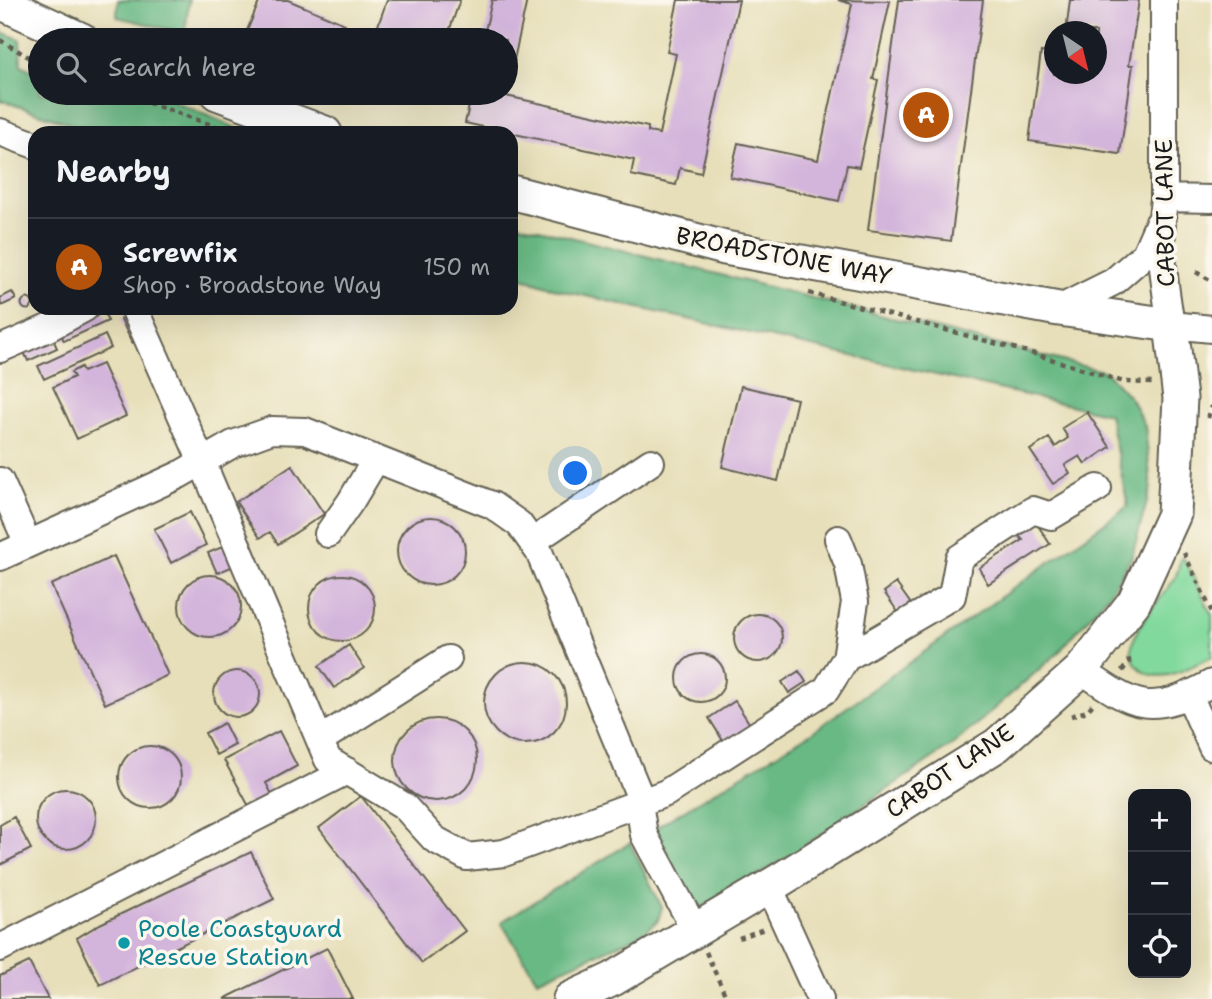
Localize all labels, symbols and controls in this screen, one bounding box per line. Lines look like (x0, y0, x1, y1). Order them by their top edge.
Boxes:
north arrow (1044, 21, 1107, 84)
search box (28, 28, 518, 105)
icon: search (52, 48, 90, 86)
text: Search here (108, 49, 257, 84)
pin: A (903, 89, 949, 141)
street label: CABOT LANE (1148, 139, 1182, 287)
text: Nearby (56, 151, 171, 192)
street label: BROADSTONE WAY (673, 219, 895, 293)
text: Screwfix (123, 235, 237, 270)
text: A (70, 252, 88, 282)
text: 150 m (423, 252, 490, 282)
text: Shop · Broadstone Way (123, 270, 382, 300)
your location (558, 456, 592, 490)
street label: CABOT LANE (880, 716, 1020, 826)
map controls (1128, 789, 1191, 978)
button: + (1128, 789, 1191, 852)
button: − (1128, 852, 1191, 915)
place label: Poole Coastguard Rescue Station (138, 913, 342, 973)
button: locate (1128, 915, 1191, 978)
marker: Poole Coastguard Rescue Station (116, 935, 132, 951)

